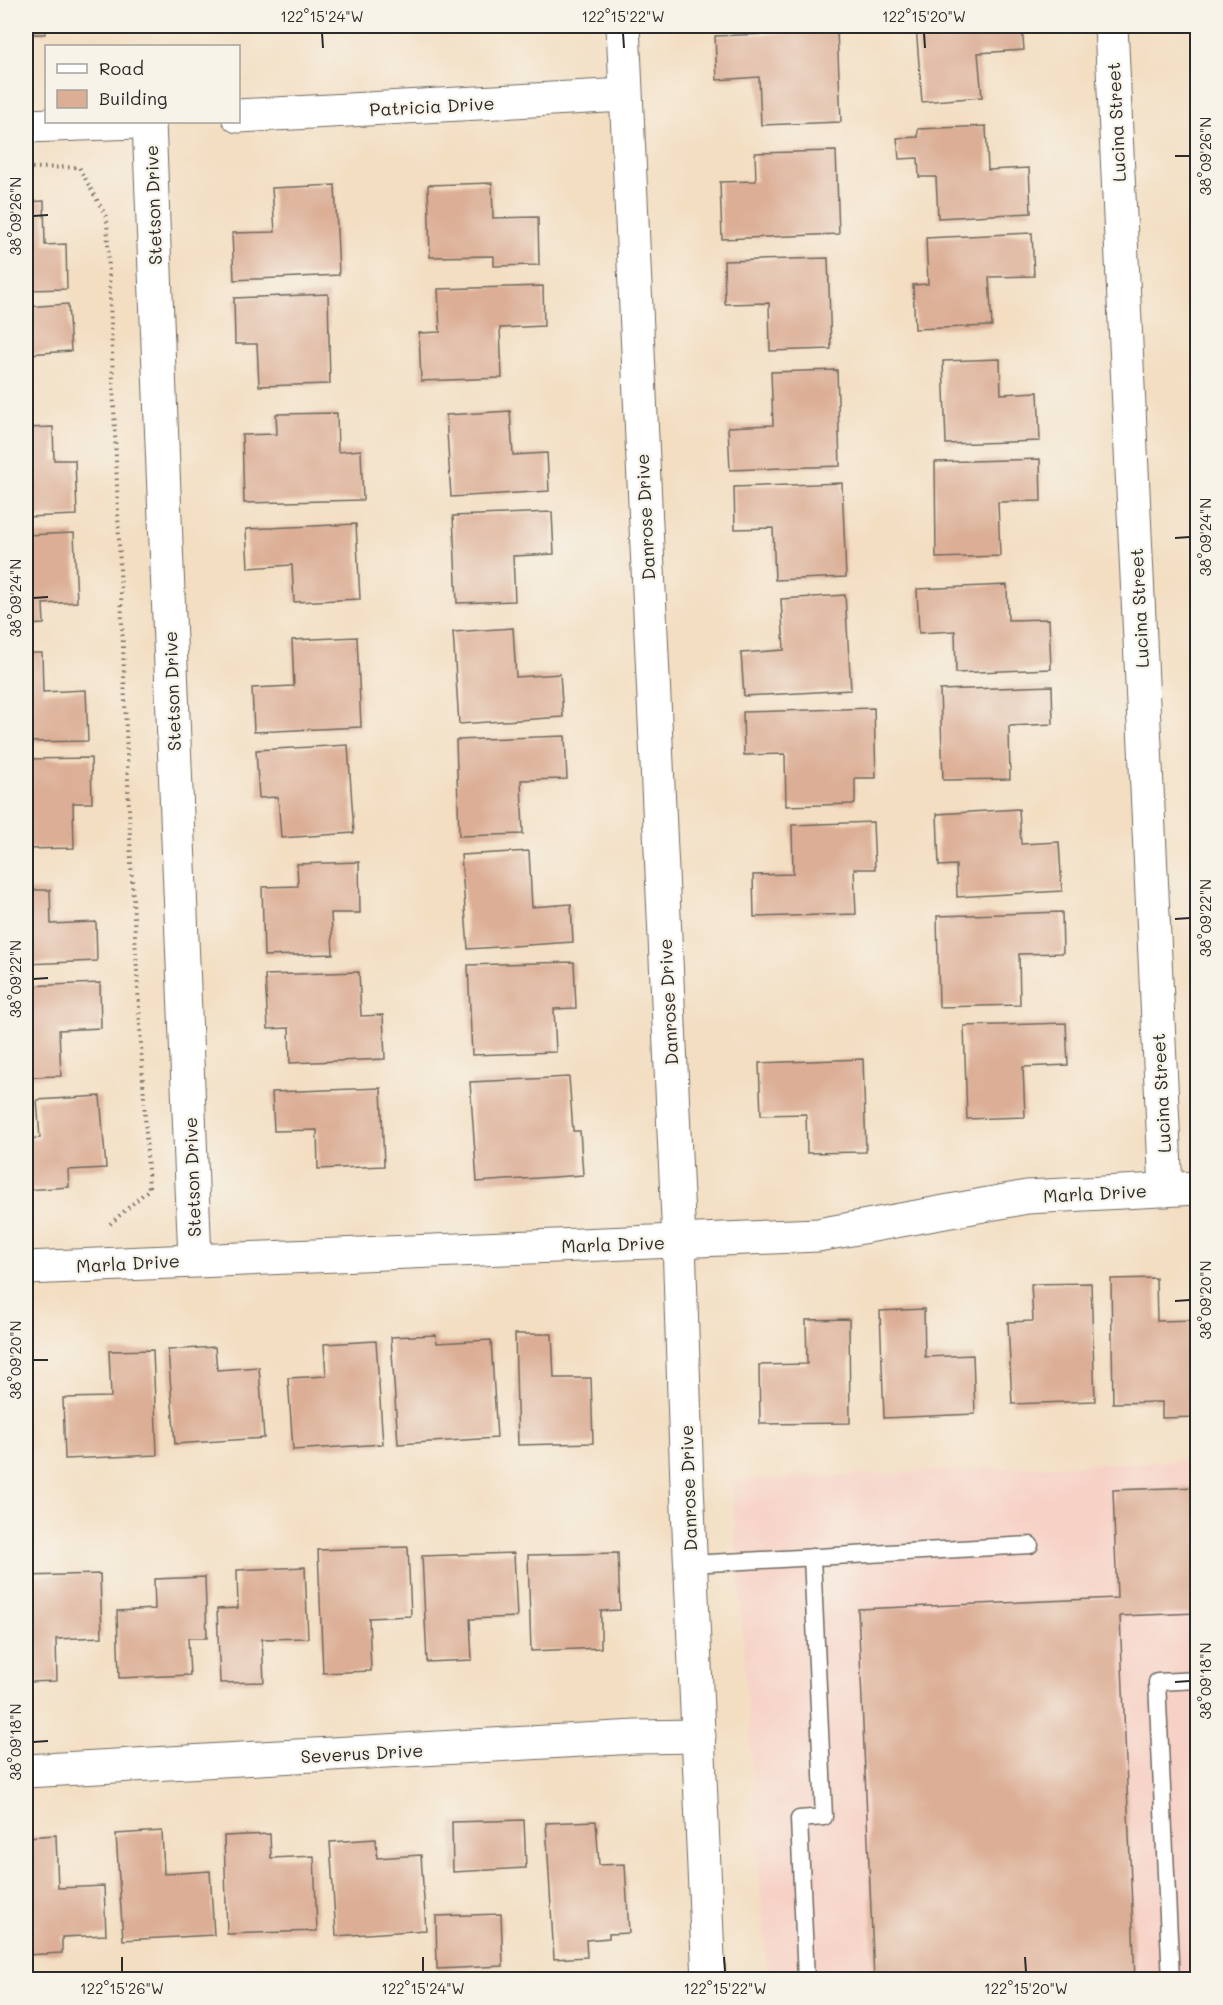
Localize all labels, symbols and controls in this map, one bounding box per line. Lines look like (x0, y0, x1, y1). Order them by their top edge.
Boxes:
text: 122°15'24"W (280, 6, 364, 26)
text: 122°15'22"W (581, 6, 665, 26)
text: 122°15'20"W (882, 6, 966, 26)
legend (45, 45, 240, 123)
text: Road (99, 56, 144, 80)
street label: Lucina Street (1101, 62, 1131, 182)
text: Building (99, 86, 167, 110)
street label: Patricia Drive (369, 91, 495, 121)
text: 38°09'26"N (1195, 117, 1215, 195)
street label: Stetson Drive (139, 145, 167, 265)
text: 38°09'26"N (5, 177, 25, 255)
street label: Danrose Drive (630, 453, 660, 581)
text: 38°09'24"N (1195, 498, 1215, 576)
street label: Lucina Street (1124, 548, 1154, 668)
text: 38°09'24"N (5, 559, 25, 637)
street label: Stetson Drive (158, 631, 186, 751)
text: 38°09'22"N (1195, 879, 1215, 957)
street label: Danrose Drive (653, 938, 683, 1066)
text: 38°09'22"N (5, 940, 25, 1018)
street label: Lucina Street (1146, 1033, 1176, 1153)
street label: Stetson Drive (178, 1117, 206, 1237)
street label: Marla Drive (1043, 1178, 1147, 1208)
street label: Marla Drive (561, 1230, 665, 1258)
street label: Marla Drive (76, 1248, 180, 1278)
text: 38°09'20"N (1195, 1260, 1215, 1340)
text: 38°09'20"N (5, 1320, 25, 1400)
street label: Danrose Drive (674, 1424, 702, 1552)
text: 38°09'18"N (1195, 1642, 1215, 1720)
text: 38°09'18"N (5, 1703, 25, 1781)
street label: Severus Drive (300, 1738, 424, 1768)
text: 122°15'26"W (80, 1978, 164, 1998)
text: 122°15'24"W (381, 1978, 465, 1998)
text: 122°15'22"W (683, 1978, 767, 1998)
text: 122°15'20"W (984, 1978, 1068, 1998)

